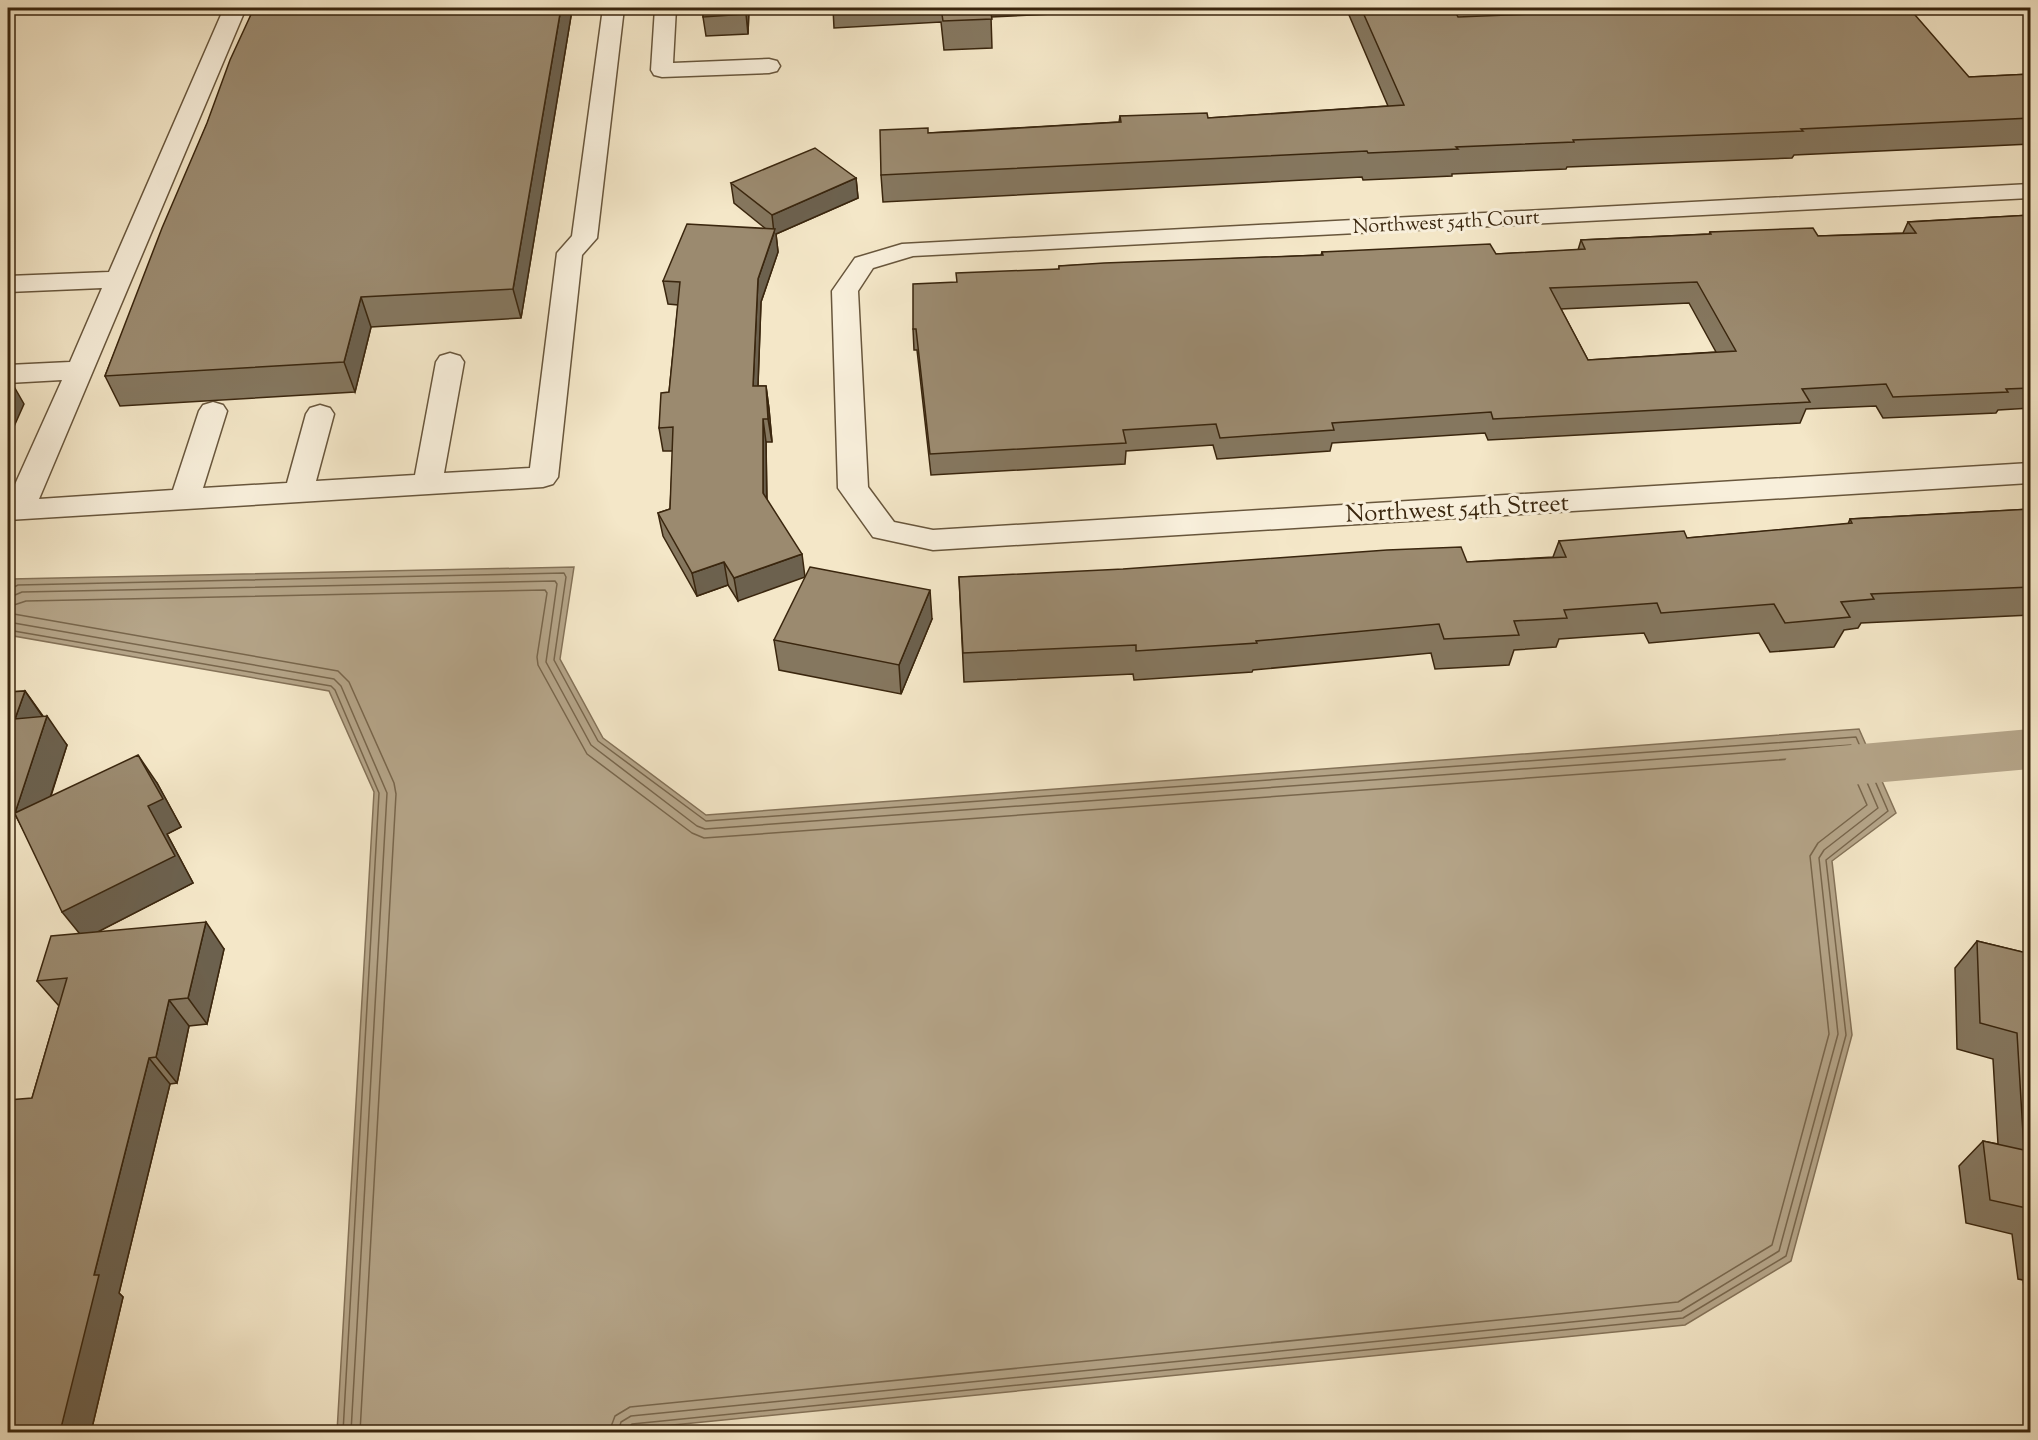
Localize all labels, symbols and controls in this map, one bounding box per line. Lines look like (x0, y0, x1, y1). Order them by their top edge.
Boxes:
street label: Northwest 54th Court (1352, 204, 1540, 243)
street label: Northwest 54th Street (1345, 487, 1570, 533)

